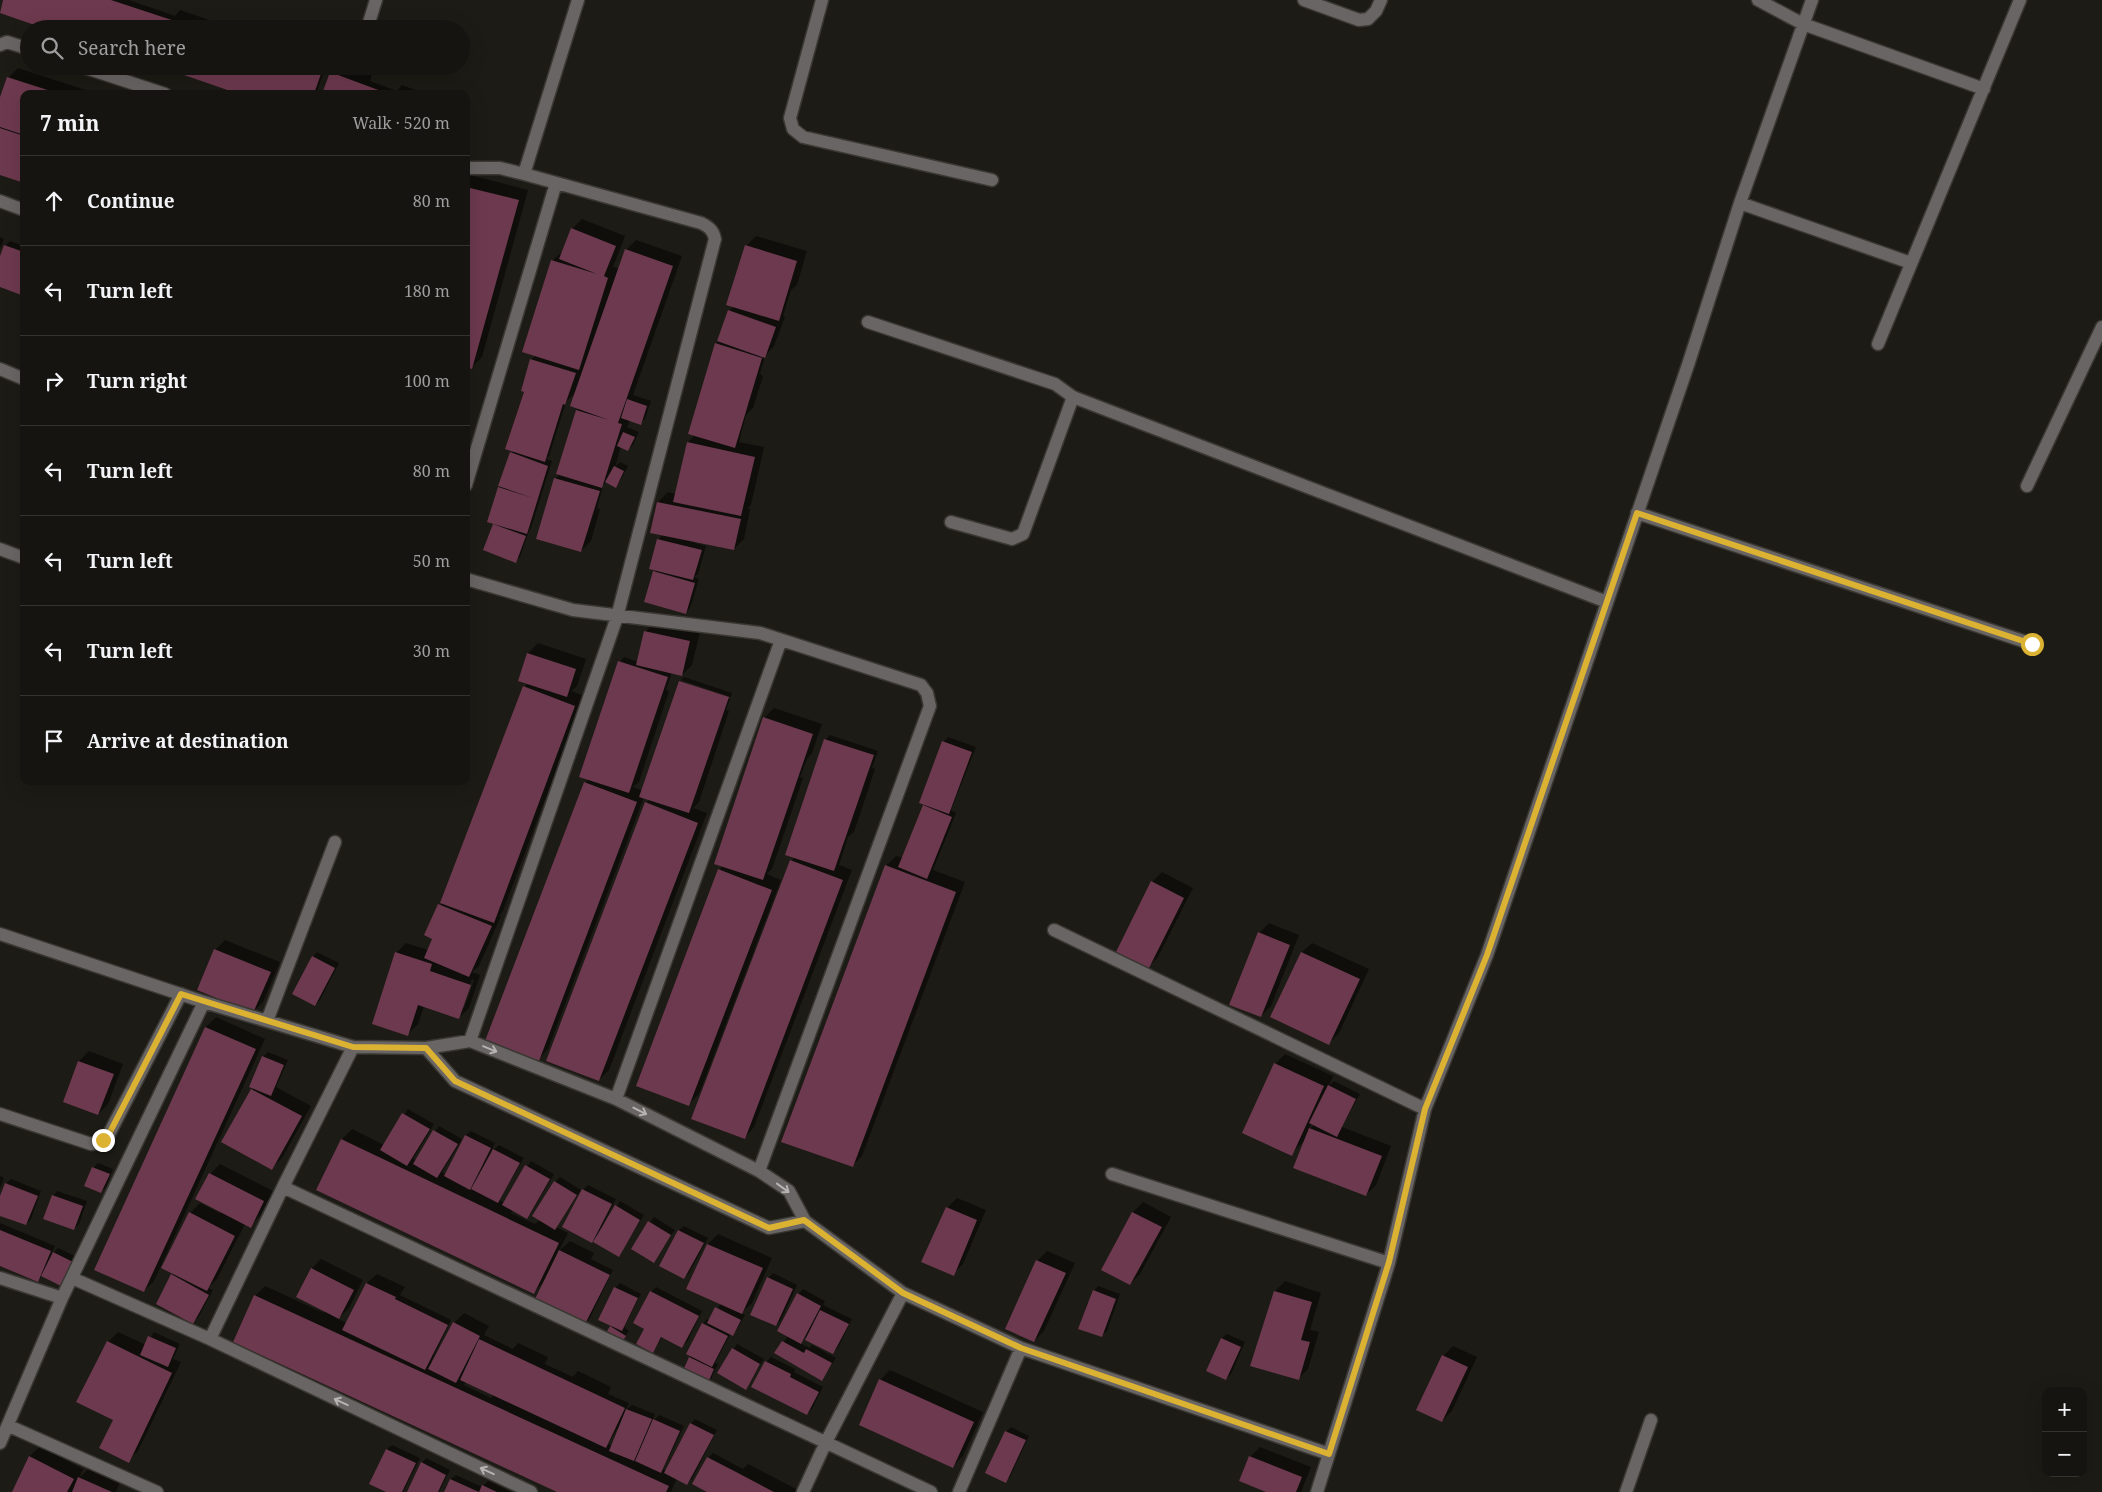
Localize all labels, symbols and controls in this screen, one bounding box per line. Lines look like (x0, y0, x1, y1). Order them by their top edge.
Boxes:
search box (20, 20, 470, 75)
icon: search (38, 34, 66, 62)
text: Search here (78, 35, 186, 61)
text: 7 min (40, 109, 99, 137)
text: Walk · 520 m (353, 112, 450, 134)
icon: ahead (40, 187, 68, 215)
text: Continue (87, 188, 175, 214)
text: 80 m (413, 190, 450, 212)
icon: left (40, 277, 68, 305)
text: Turn left (87, 278, 173, 304)
text: 180 m (404, 280, 450, 302)
icon: right (40, 367, 68, 395)
text: Turn right (87, 368, 187, 394)
text: 100 m (404, 370, 450, 392)
icon: left (40, 457, 68, 485)
text: Turn left (87, 458, 173, 484)
text: 80 m (413, 460, 450, 482)
icon: left (40, 547, 68, 575)
text: Turn left (87, 548, 173, 574)
text: 50 m (413, 550, 450, 572)
route start (2021, 633, 2044, 656)
icon: left (40, 637, 68, 665)
text: Turn left (87, 638, 173, 664)
text: 30 m (413, 640, 450, 662)
icon: arrive (40, 727, 68, 755)
text: Arrive at destination (87, 728, 289, 754)
one-way arrow (482, 1045, 497, 1054)
one-way arrow (632, 1107, 647, 1116)
route end (92, 1129, 115, 1152)
one-way arrow (776, 1182, 789, 1193)
map controls (2042, 1387, 2087, 1477)
button: + (2042, 1387, 2087, 1432)
one-way arrow (333, 1396, 348, 1406)
button: − (2042, 1432, 2087, 1477)
one-way arrow (480, 1466, 495, 1475)

